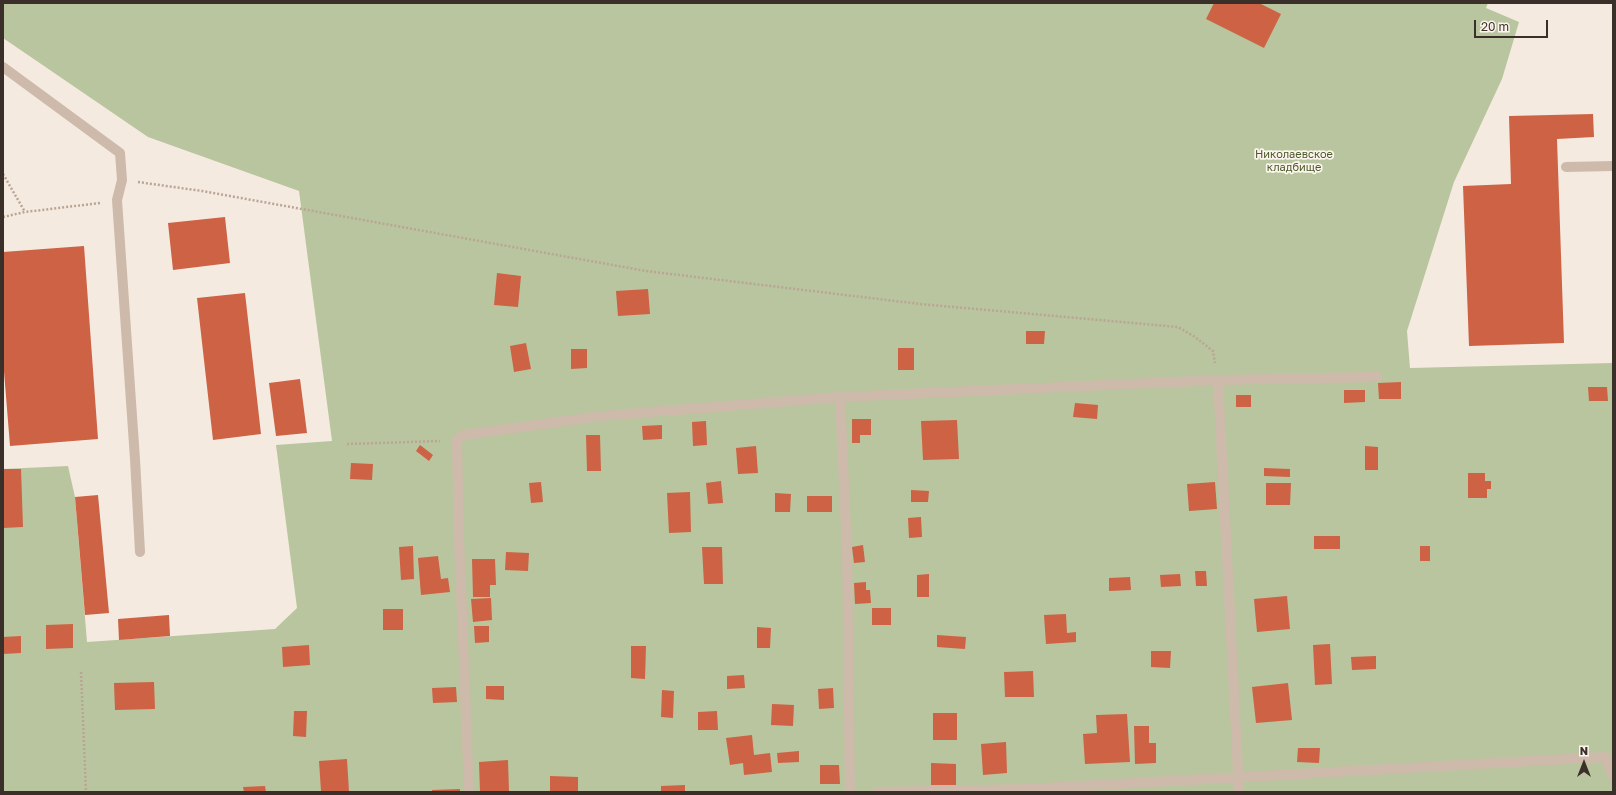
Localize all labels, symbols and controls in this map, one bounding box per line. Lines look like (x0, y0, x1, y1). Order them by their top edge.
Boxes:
scale bar (1476, 12, 1550, 38)
text: 20 m (1481, 19, 1509, 34)
park label: Николаевское кладбище (1255, 148, 1333, 174)
north arrow (1564, 743, 1604, 783)
text: N (1580, 744, 1588, 757)

